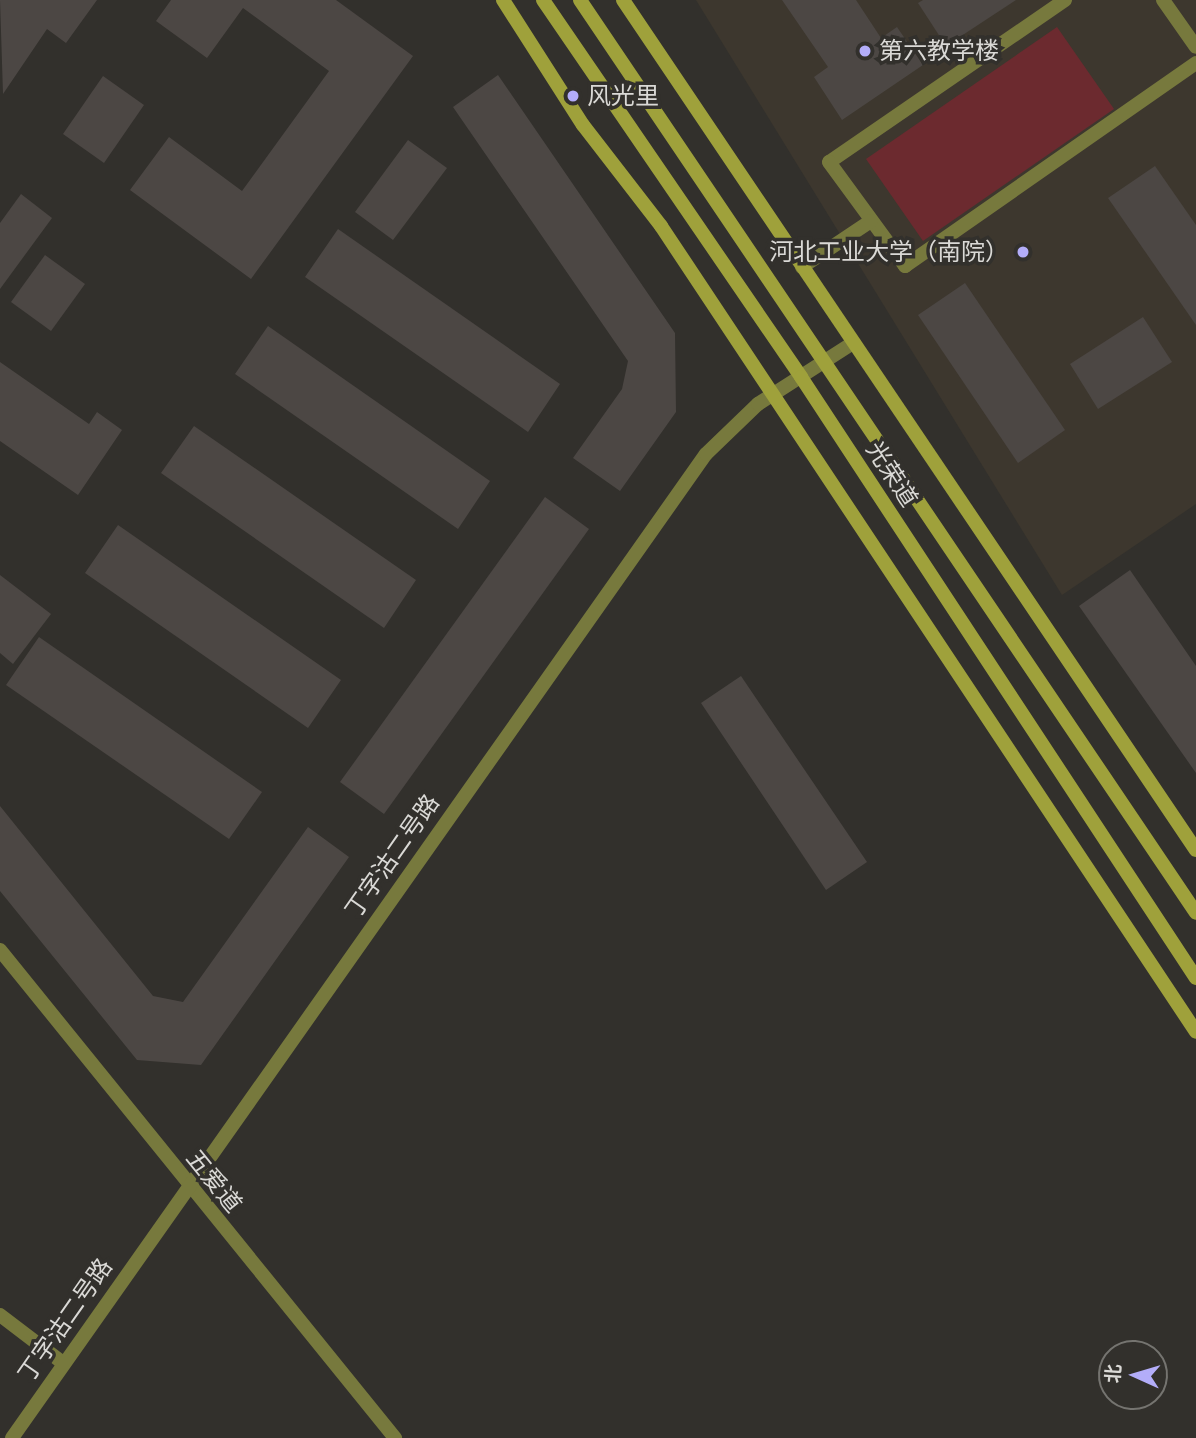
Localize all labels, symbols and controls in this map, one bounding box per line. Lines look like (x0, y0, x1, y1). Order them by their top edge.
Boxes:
place label: 第六教学楼 (879, 37, 999, 65)
marker: 第六教学楼 (857, 43, 873, 59)
place label: 风光里 (587, 82, 659, 110)
marker: 风光里 (565, 88, 581, 104)
place label: 河北工业大学（南院） (769, 238, 1009, 266)
marker: 河北工业大学（南院） (1015, 244, 1031, 260)
street label: 光荣道 (860, 436, 924, 512)
street label: 丁字沽二号路 (339, 789, 445, 923)
street label: 五爱道 (180, 1144, 248, 1218)
street label: 丁字沽二号路 (12, 1253, 118, 1387)
north arrow (1098, 1340, 1168, 1410)
text: 北 (1099, 1363, 1128, 1384)

